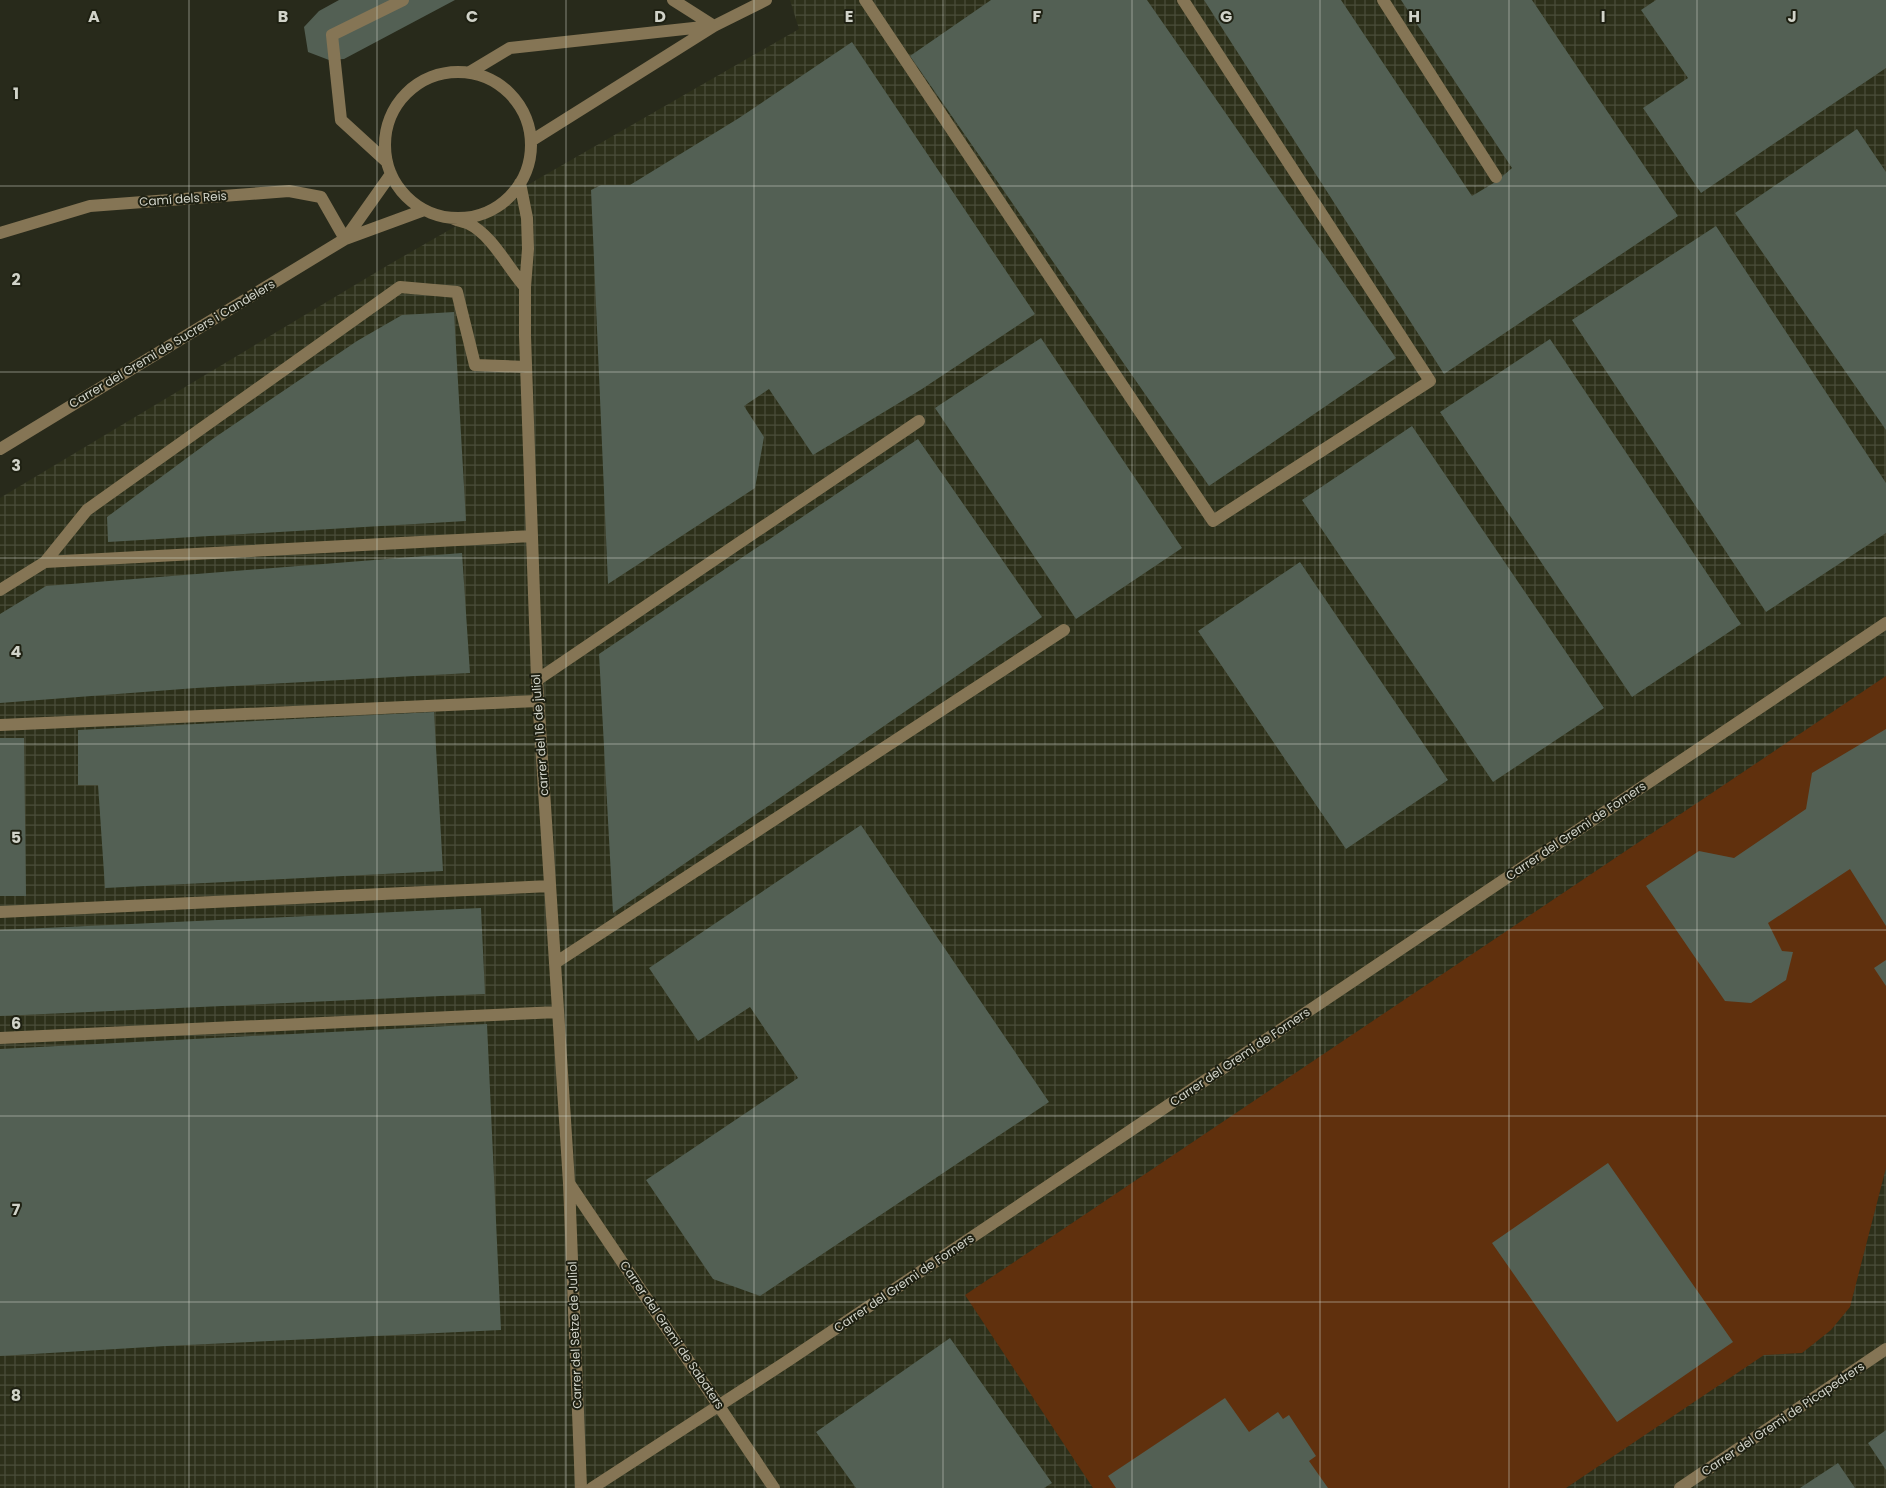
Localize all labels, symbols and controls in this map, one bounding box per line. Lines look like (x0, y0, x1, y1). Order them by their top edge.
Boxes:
text: A (88, 5, 100, 28)
text: B (278, 5, 288, 28)
text: C (466, 5, 478, 28)
text: D (654, 5, 666, 28)
text: E (845, 5, 853, 28)
text: F (1033, 5, 1042, 28)
text: G (1220, 5, 1232, 28)
text: H (1408, 5, 1420, 28)
text: I (1601, 5, 1605, 28)
text: J (1787, 5, 1797, 28)
text: 1 (13, 82, 19, 105)
street label: Camí dels Reis (139, 187, 227, 210)
text: 2 (11, 268, 21, 291)
street label: Carrer del Gremi de Sucrers i Candelers (66, 275, 278, 412)
text: 3 (11, 454, 21, 477)
text: 4 (11, 640, 22, 663)
street label: carrer del 16 de juliol (527, 674, 552, 796)
street label: Carrer del Gremi de Forners (1502, 777, 1649, 884)
text: 5 (11, 826, 21, 849)
street label: Carrer del Gremi de Forners (1166, 1003, 1313, 1110)
text: 6 (11, 1012, 21, 1035)
text: 7 (12, 1198, 21, 1221)
street label: Carrer del Gremi de Forners (830, 1229, 977, 1336)
street label: Carrer del Gremi de Sabaters (616, 1257, 729, 1412)
street label: Carrer del Setze de Juliol (563, 1261, 586, 1409)
street label: Carrer del Gremi de Picapedrers (1698, 1357, 1868, 1480)
text: 8 (11, 1384, 21, 1407)

